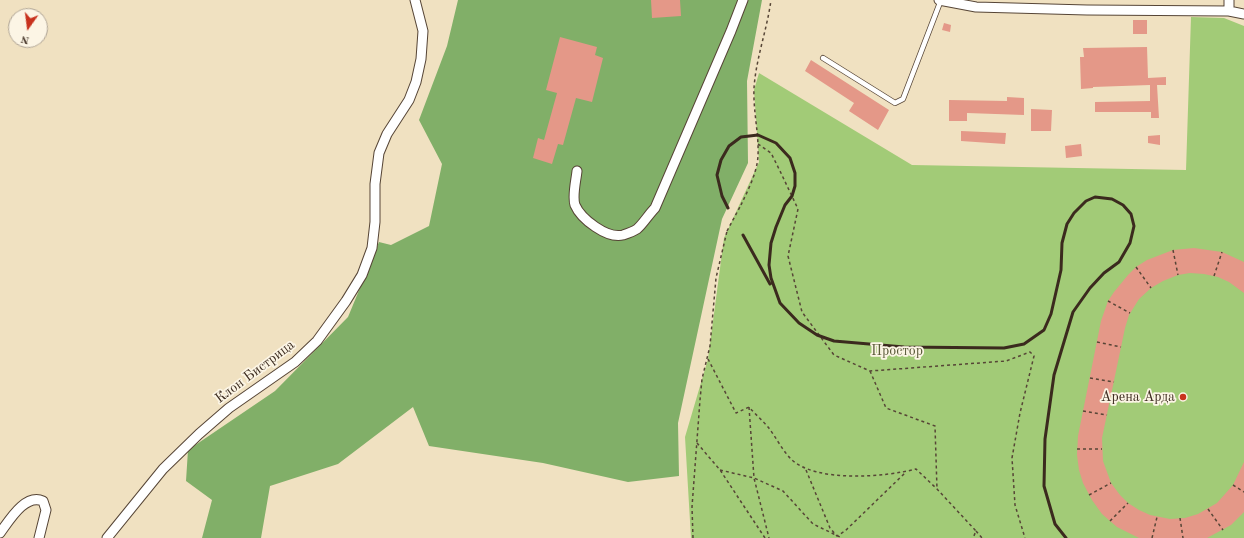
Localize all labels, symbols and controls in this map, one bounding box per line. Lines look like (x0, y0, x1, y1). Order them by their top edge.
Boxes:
north arrow (8, 8, 48, 48)
text: N (20, 33, 31, 46)
street label: Клон Бистрица (212, 337, 298, 407)
park label: Простор (871, 343, 923, 359)
place label: Арена Арда (1101, 389, 1175, 405)
marker: Арена Арда (1178, 392, 1188, 402)

